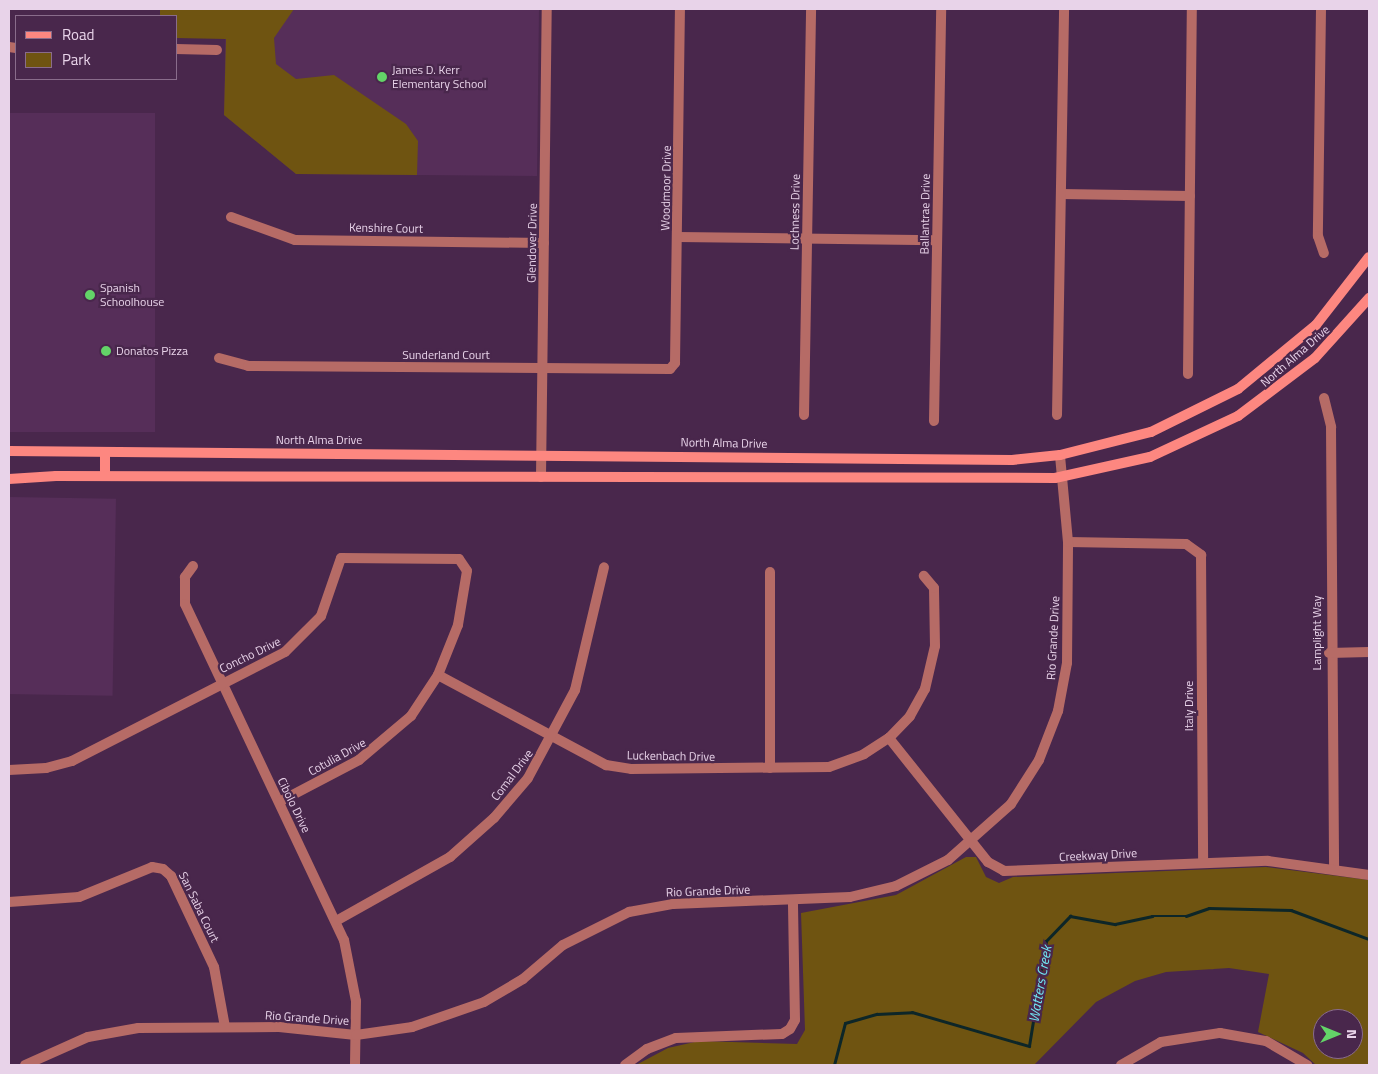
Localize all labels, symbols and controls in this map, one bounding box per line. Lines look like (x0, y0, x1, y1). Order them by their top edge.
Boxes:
legend (15, 15, 178, 80)
text: Road (62, 23, 94, 46)
text: Park (62, 48, 91, 71)
place label: James D. Kerr Elementary School (392, 63, 486, 91)
marker: James D. Kerr Elementary School (376, 71, 388, 83)
street label: Woodmoor Drive (658, 145, 674, 231)
street label: Lochness Drive (787, 174, 803, 250)
street label: Ballantrae Drive (917, 174, 933, 254)
street label: Glendover Drive (524, 203, 540, 283)
street label: Kenshire Court (349, 220, 423, 236)
place label: Spanish Schoolhouse (100, 281, 164, 309)
marker: Spanish Schoolhouse (84, 289, 96, 301)
street label: North Alma Drive (1258, 322, 1332, 390)
place label: Donatos Pizza (116, 344, 188, 358)
marker: Donatos Pizza (100, 345, 112, 357)
street label: Sunderland Court (402, 348, 490, 362)
street label: North Alma Drive (276, 433, 362, 447)
street label: North Alma Drive (681, 435, 767, 451)
street label: Lamplight Way (1310, 595, 1324, 671)
street label: Rio Grande Drive (1044, 596, 1062, 680)
street label: Concho Drive (217, 634, 283, 676)
street label: Italy Drive (1182, 681, 1196, 731)
street label: Cotulia Drive (306, 735, 368, 779)
street label: Comal Drive (488, 747, 536, 803)
street label: Luckenbach Drive (627, 748, 715, 764)
street label: Cibolo Drive (274, 775, 314, 835)
street label: Creekway Drive (1059, 846, 1137, 864)
street label: San Saba Court (176, 869, 222, 945)
street label: Rio Grande Drive (666, 882, 750, 900)
water label: Watters Creek (1025, 944, 1055, 1024)
street label: Rio Grande Drive (264, 1008, 350, 1028)
north arrow (1313, 1009, 1363, 1059)
text: N (1342, 1029, 1363, 1039)

